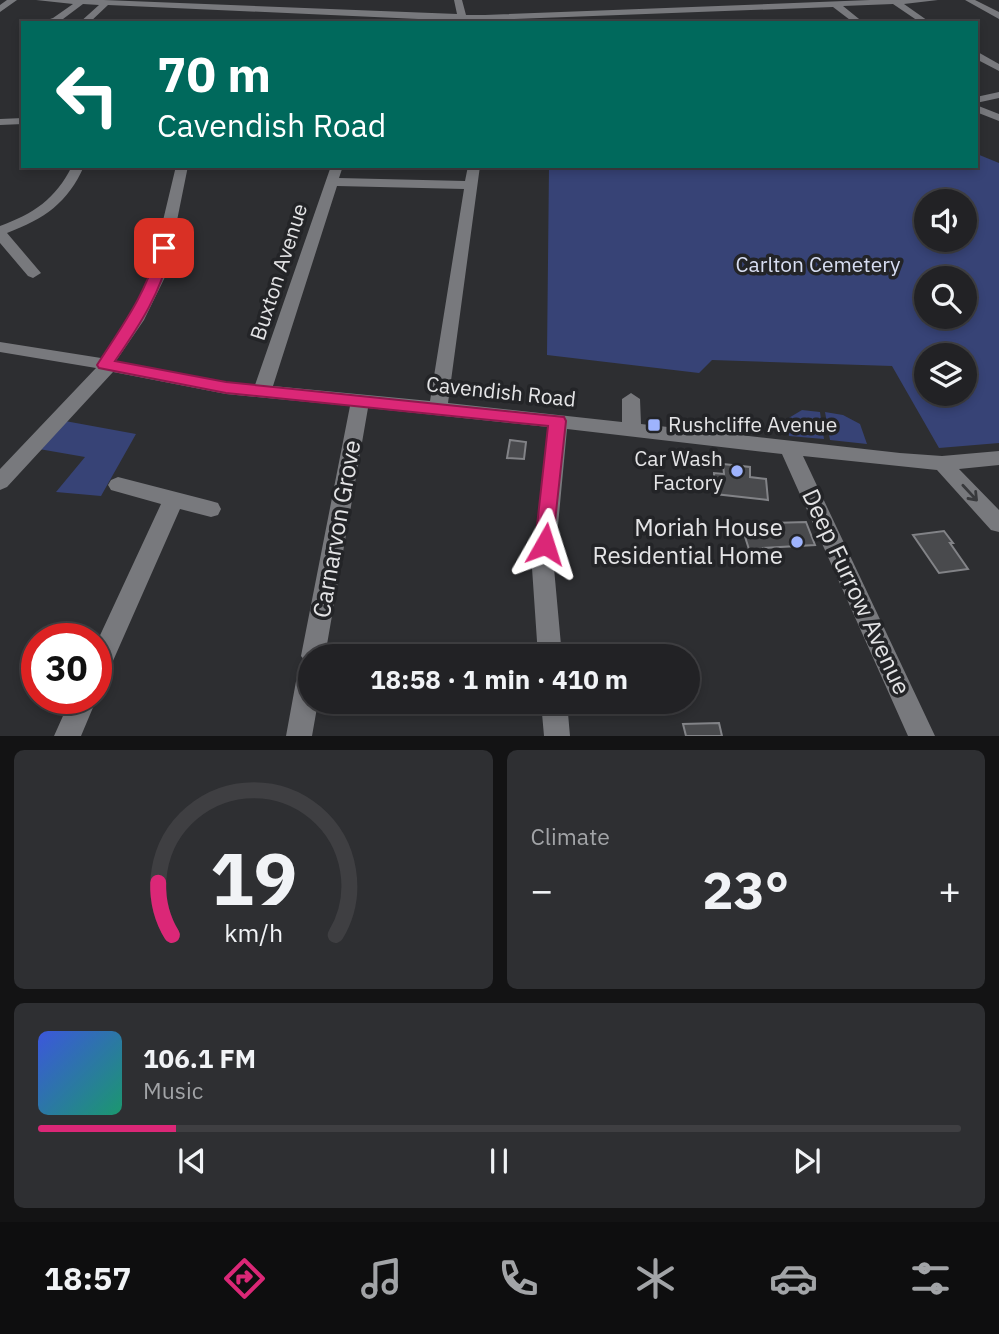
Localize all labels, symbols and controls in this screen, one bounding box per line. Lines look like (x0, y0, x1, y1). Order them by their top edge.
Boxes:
text: 70 m (157, 42, 271, 105)
icon: left (42, 49, 133, 140)
text: Cavendish Road (157, 104, 386, 146)
map controls (914, 189, 977, 406)
button: sound (914, 189, 977, 252)
street label: Buxton Avenue (243, 200, 313, 344)
pin (134, 218, 194, 278)
icon: arrive (145, 229, 183, 267)
park label: Carlton Cemetery (735, 250, 901, 278)
button: search (914, 266, 977, 329)
button: layers (914, 343, 977, 406)
street label: Cavendish Road (425, 369, 577, 413)
place label: Rushcliffe Avenue (668, 410, 837, 438)
marker: Rushcliffe Avenue (646, 417, 662, 433)
street label: Carnarvon Grove (305, 438, 367, 620)
place label: Car Wash Factory (634, 444, 724, 496)
marker: Car Wash Factory (729, 463, 745, 479)
street label: Deep Furrow Avenue (795, 484, 919, 700)
one-way arrow (962, 484, 979, 501)
position arrow (508, 507, 582, 581)
place label: Moriah House Residential Home (592, 511, 783, 571)
marker: Moriah House Residential Home (789, 534, 805, 550)
speed limit sign: 30 (21, 623, 112, 714)
text: 18:58 · 1 min · 410 m (370, 662, 628, 696)
text: Climate (531, 821, 610, 851)
text: 19 (210, 831, 297, 926)
text: 23° (702, 856, 789, 923)
text: − (531, 865, 553, 914)
text: + (938, 865, 961, 914)
text: km/h (224, 916, 283, 949)
text: 106.1 FM (143, 1041, 256, 1075)
text: Music (143, 1075, 203, 1105)
icon: previous (173, 1142, 211, 1180)
icon: pause (480, 1142, 518, 1180)
icon: next (788, 1142, 826, 1180)
icon: directions (220, 1254, 269, 1303)
icon: music (357, 1254, 406, 1303)
icon: phone (494, 1254, 543, 1303)
icon: climate (631, 1254, 680, 1303)
icon: car (769, 1254, 818, 1303)
icon: filters (906, 1254, 955, 1303)
text: 18:57 (44, 1257, 131, 1299)

